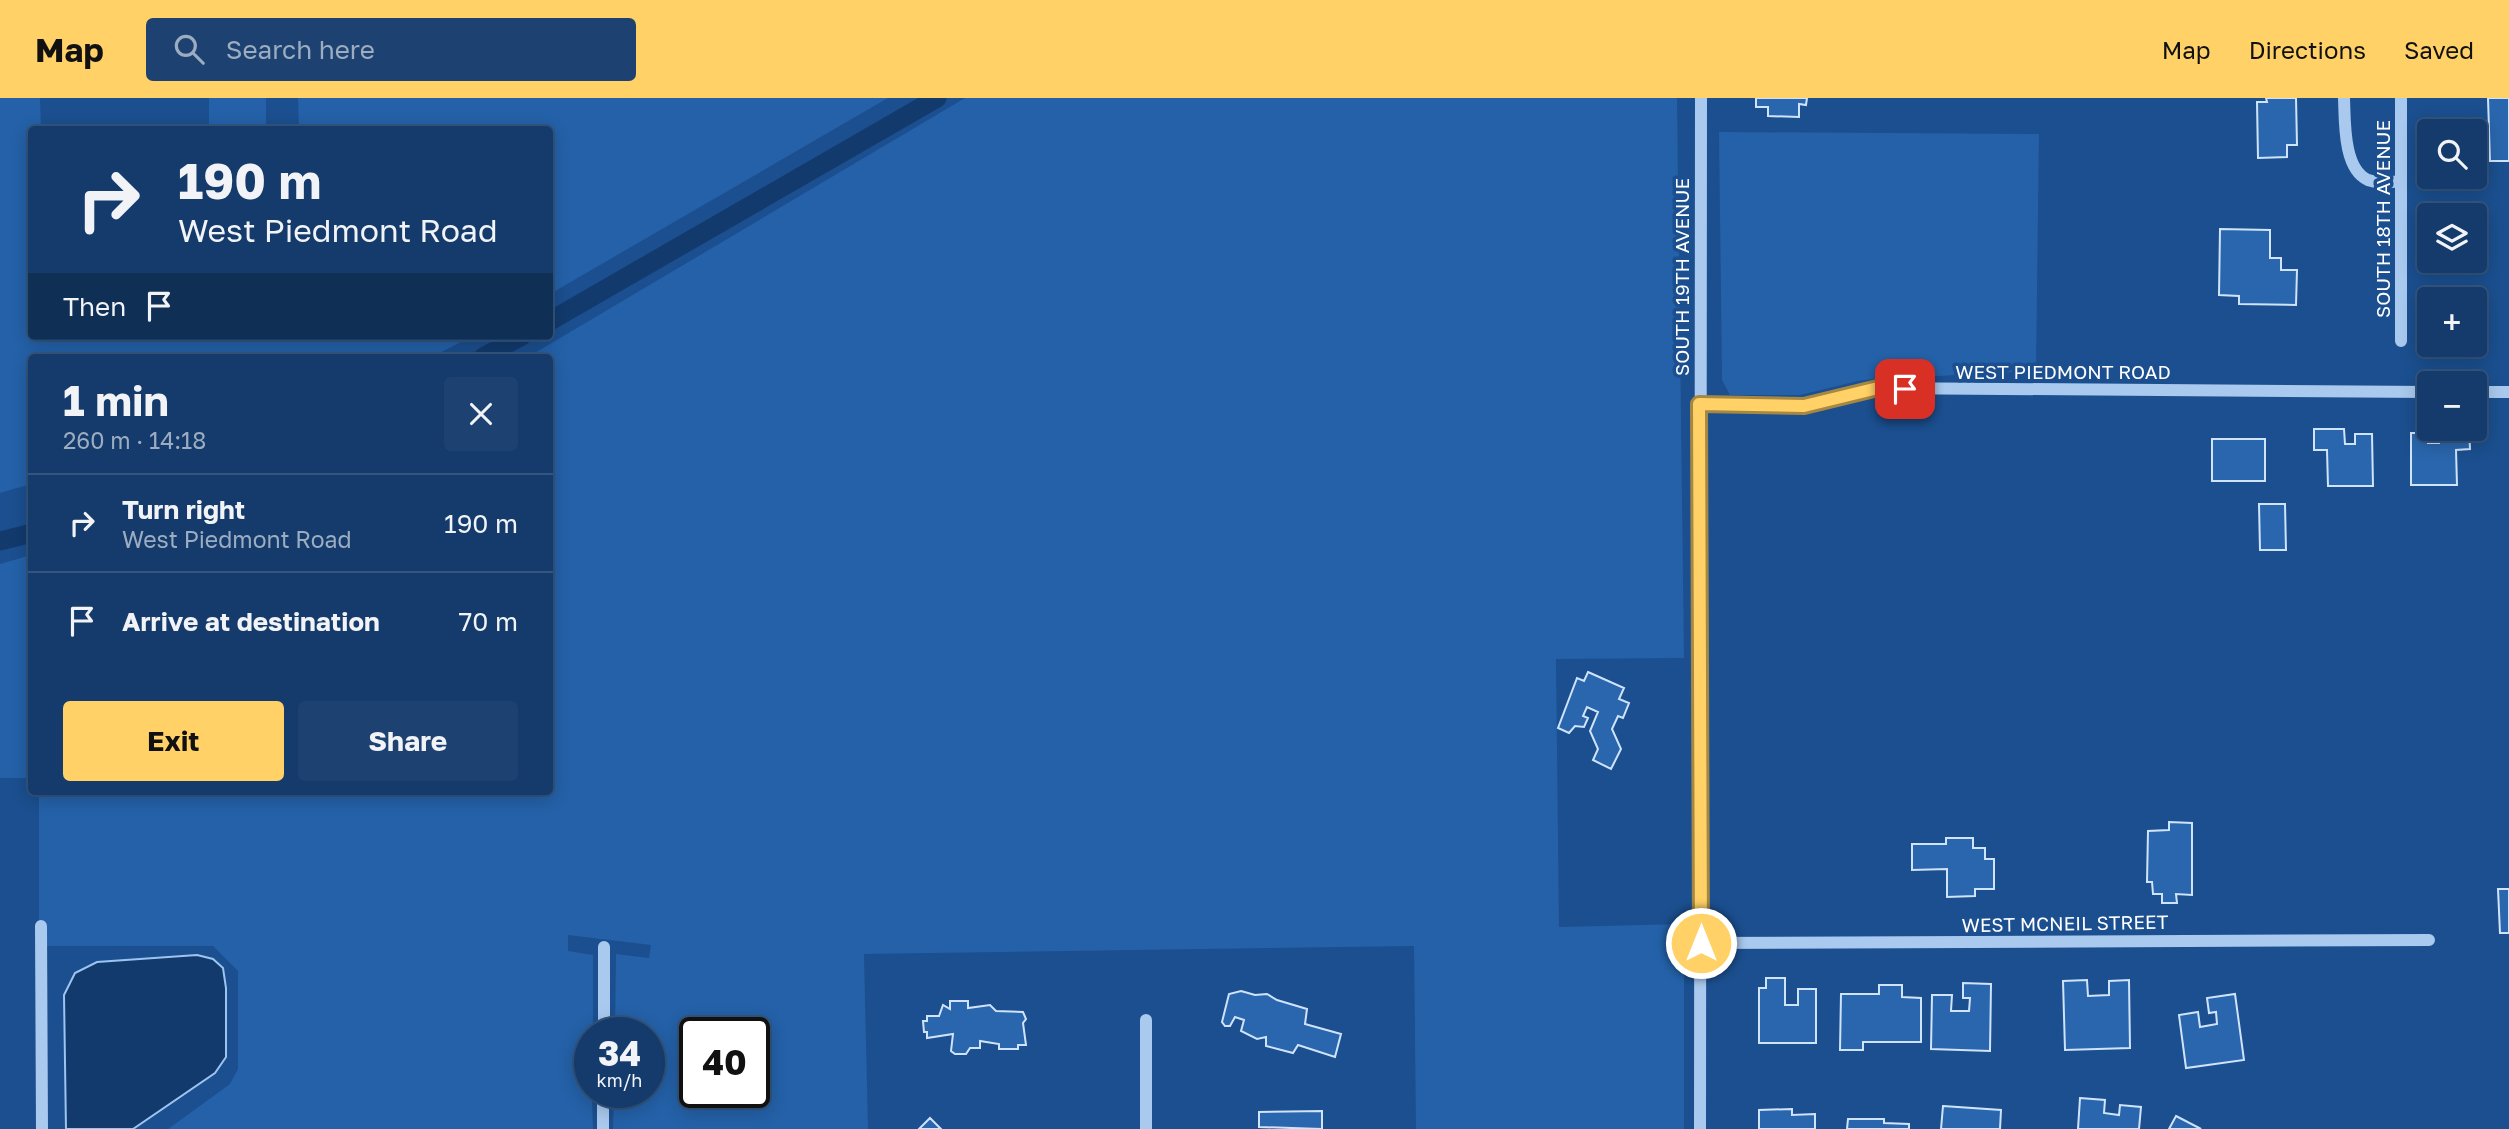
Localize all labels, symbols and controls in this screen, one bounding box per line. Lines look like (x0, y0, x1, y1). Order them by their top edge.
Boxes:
search box (146, 18, 636, 81)
text: Map (35, 30, 104, 69)
icon: search (170, 30, 208, 68)
text: Search here (226, 34, 375, 65)
text: Map (2162, 35, 2211, 64)
text: Directions (2249, 35, 2366, 64)
text: Saved (2404, 35, 2474, 64)
map controls (2417, 119, 2487, 441)
button: search (2417, 119, 2487, 189)
street label: SOUTH 18TH AVENUE (2371, 120, 2394, 318)
text: 190 m (178, 151, 321, 210)
icon: right (63, 154, 154, 245)
street label: SOUTH 19TH AVENUE (1670, 178, 1693, 376)
button: layers (2417, 203, 2487, 273)
text: West Piedmont Road (178, 211, 498, 249)
icon: arrive (140, 287, 178, 325)
button: + (2417, 287, 2487, 357)
text: Then (63, 291, 126, 322)
pin (1875, 359, 1935, 419)
street label: WEST PIEDMONT ROAD (1955, 360, 2171, 383)
icon: arrive (1886, 370, 1924, 408)
button: − (2417, 371, 2487, 441)
text: 1 min (63, 375, 169, 425)
button: close (444, 377, 518, 451)
text: 260 m · 14:18 (63, 426, 206, 454)
text: Turn right (122, 494, 245, 525)
icon: right (63, 504, 101, 542)
text: 190 m (444, 508, 518, 539)
text: West Piedmont Road (122, 525, 352, 553)
icon: arrive (63, 602, 101, 640)
text: Arrive at destination (122, 606, 380, 637)
text: 70 m (459, 606, 518, 637)
button: Exit (63, 701, 284, 781)
button: Share (298, 701, 518, 781)
position arrow (1664, 906, 1738, 980)
street label: WEST MCNEIL STREET (1961, 910, 2169, 936)
speed limit sign: 40 (679, 1017, 770, 1108)
text: 34 (598, 1032, 641, 1074)
text: km/h (597, 1069, 642, 1091)

